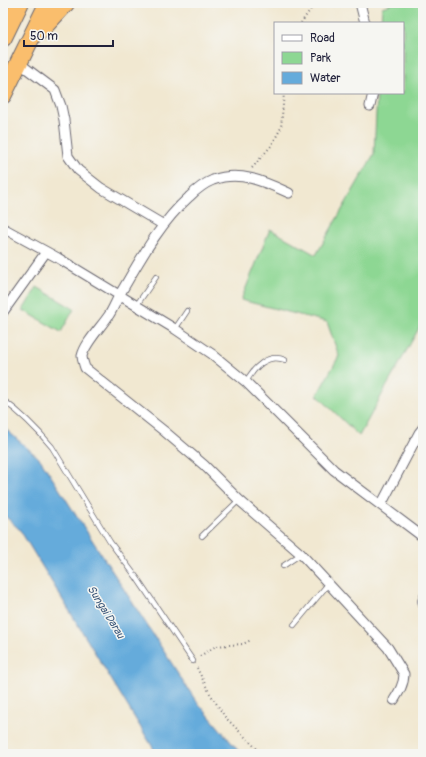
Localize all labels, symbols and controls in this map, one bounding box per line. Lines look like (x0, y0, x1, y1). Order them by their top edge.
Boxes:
scale bar (24, 22, 113, 48)
legend (274, 22, 404, 94)
text: 50 m (30, 29, 58, 44)
text: Road (310, 31, 335, 46)
text: Park (310, 51, 331, 66)
text: Water (310, 71, 341, 86)
water label: Sungai Darau (85, 583, 128, 642)

